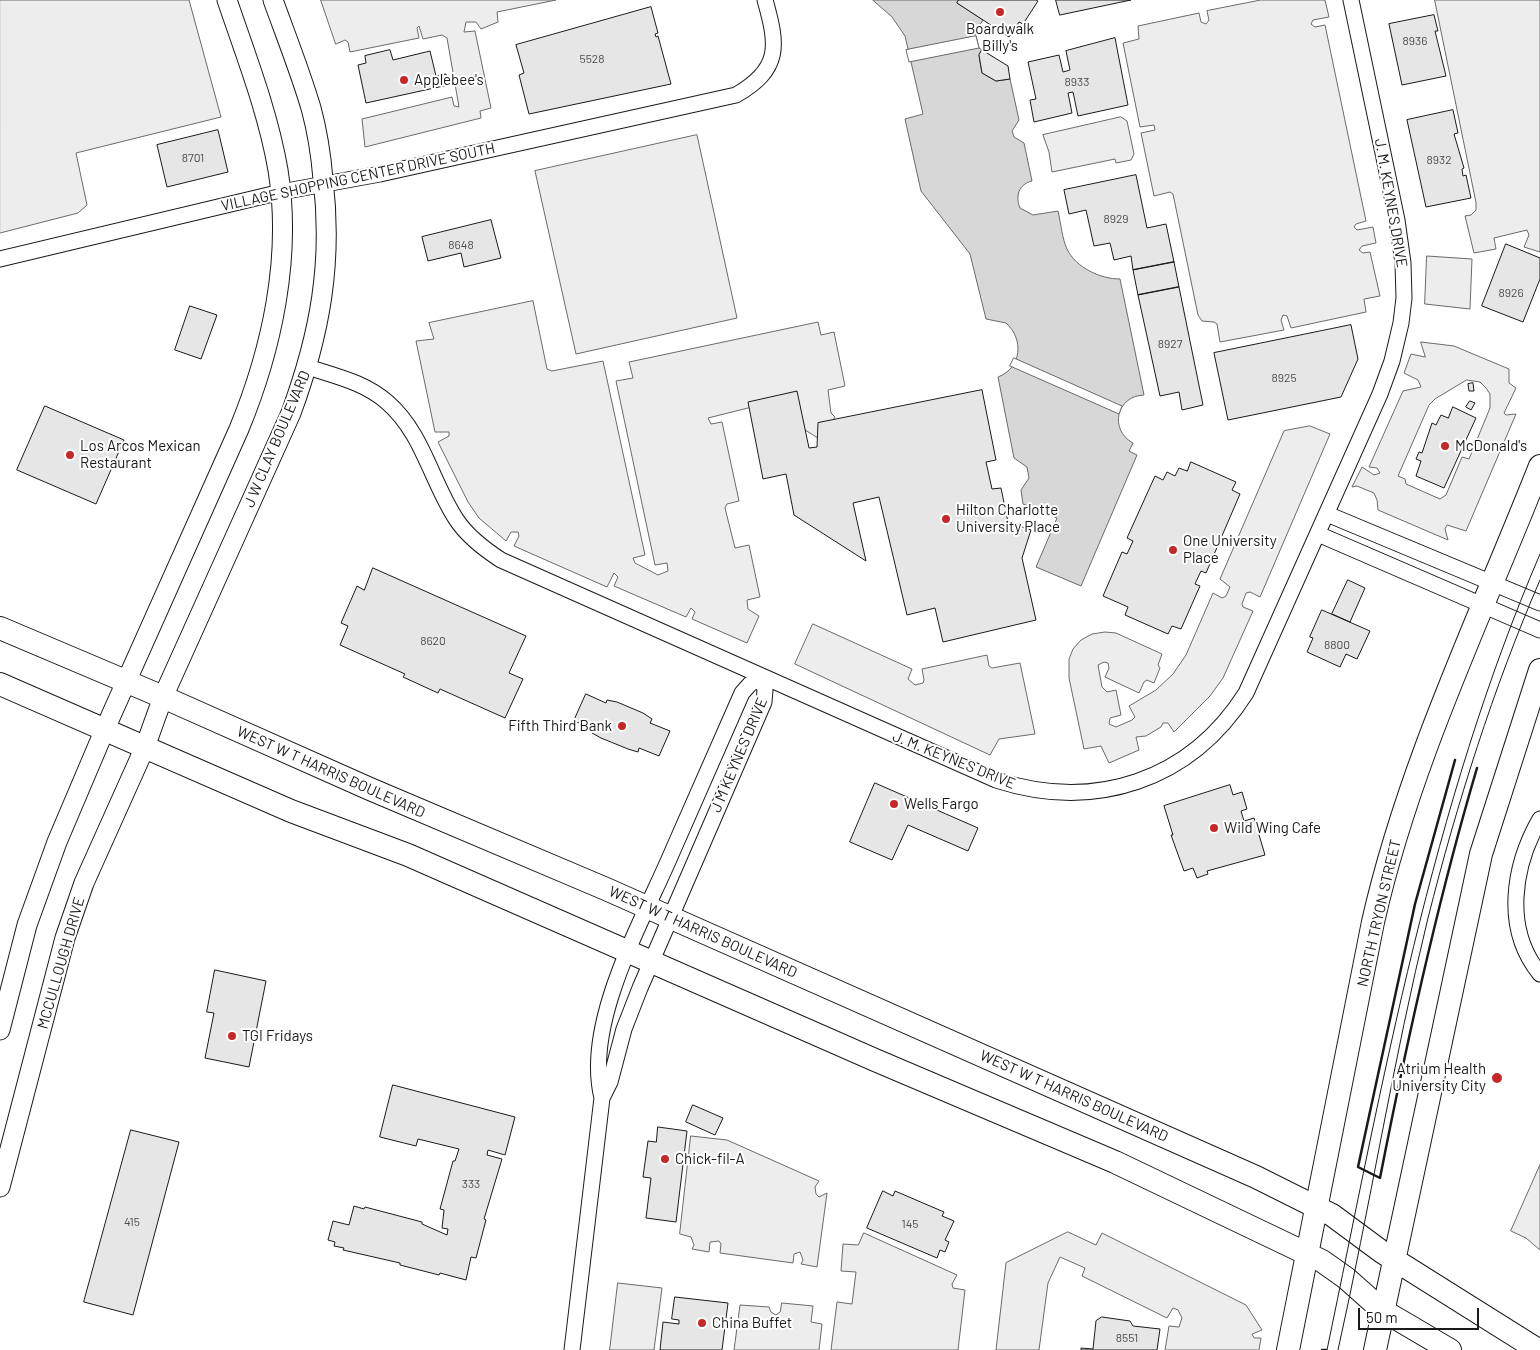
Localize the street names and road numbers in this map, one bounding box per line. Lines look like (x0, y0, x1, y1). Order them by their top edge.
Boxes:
street label: J. M. KEYNES DRIVE (1371, 137, 1411, 269)
street label: VILLAGE SHOPPING CENTER DRIVE SOUTH (219, 139, 497, 215)
street label: J W CLAY BOULEVARD (240, 368, 314, 510)
street label: J M KEYNES DRIVE (707, 695, 771, 815)
street label: WEST W T HARRIS BOULEVARD (234, 722, 428, 822)
street label: J. M. KEYNES DRIVE (890, 727, 1018, 793)
street label: NORTH TRYON STREET (1353, 837, 1405, 989)
street label: WEST W T HARRIS BOULEVARD (606, 882, 800, 982)
street label: MCCULLOUGH DRIVE (34, 895, 88, 1031)
street label: WEST W T HARRIS BOULEVARD (977, 1046, 1171, 1146)

